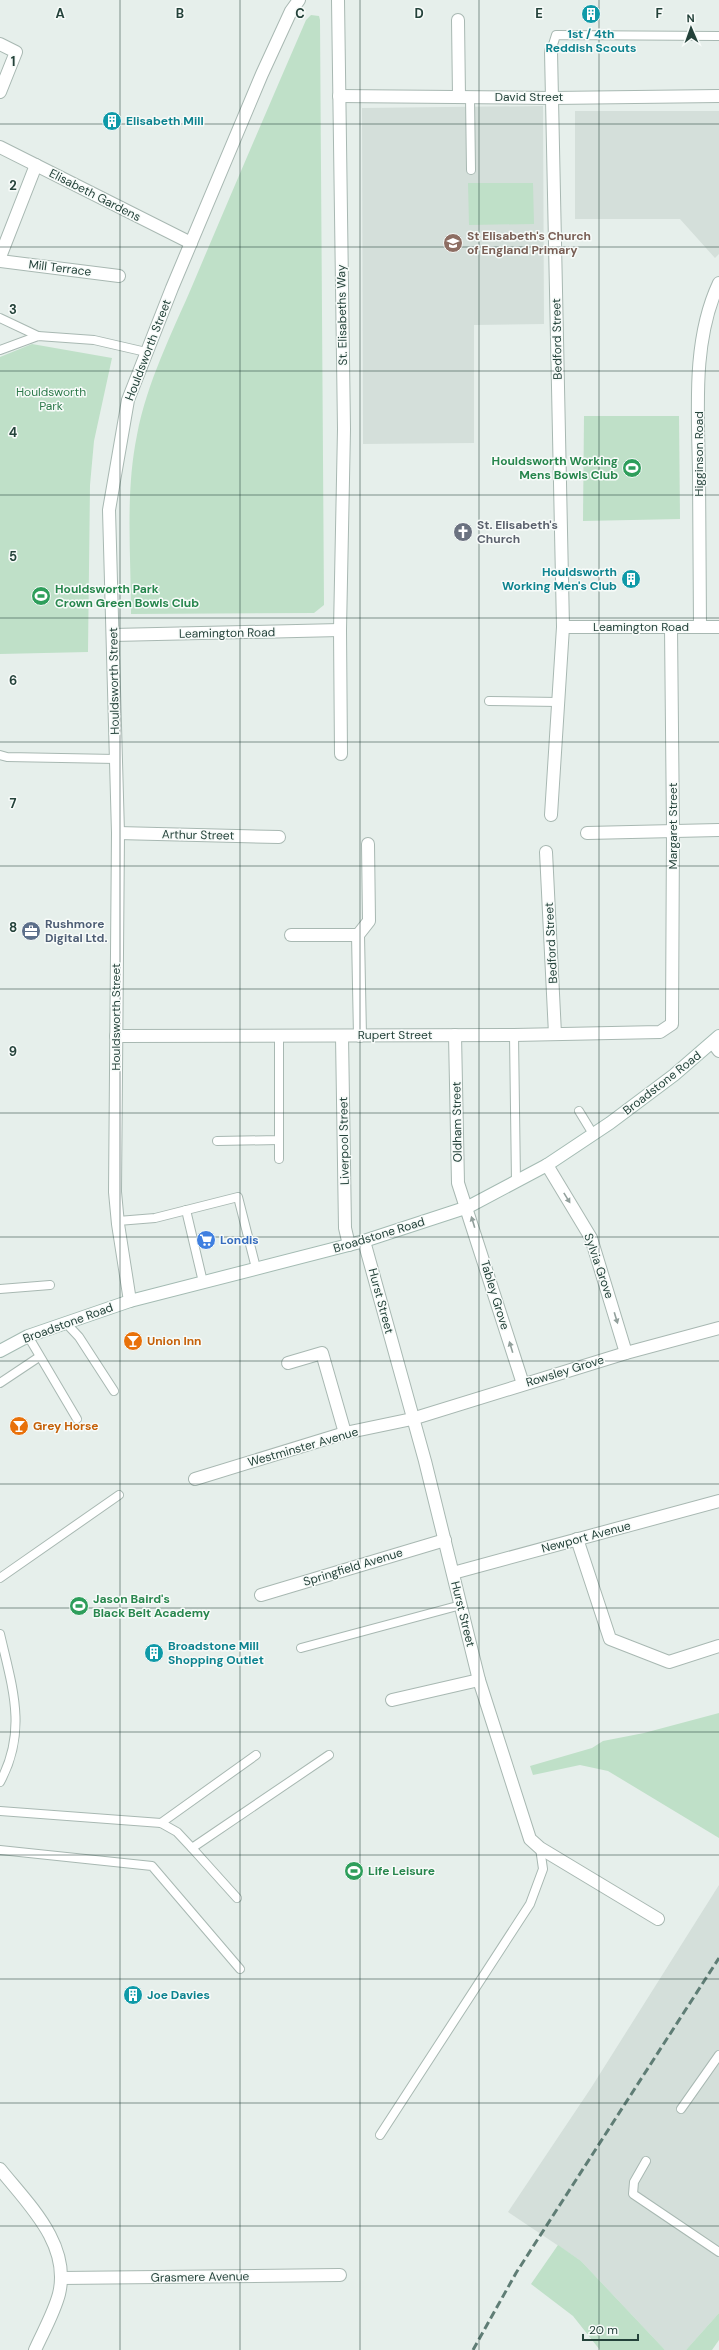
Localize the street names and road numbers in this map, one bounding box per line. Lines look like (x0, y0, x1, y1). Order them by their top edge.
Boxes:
street label: David Street (495, 89, 564, 105)
street label: Elisabeth Gardens (46, 165, 144, 225)
street label: Mill Terrace (28, 256, 92, 280)
street label: St. Elisabeths Way (333, 264, 351, 366)
street label: Houldsworth Street (121, 297, 175, 403)
street label: Bedford Street (548, 298, 566, 380)
street label: Higginson Road (691, 411, 707, 497)
street label: Leamington Road (593, 619, 689, 635)
street label: Leamington Road (179, 624, 275, 642)
street label: Houldsworth Street (105, 627, 123, 735)
street label: Margaret Street (665, 782, 681, 869)
street label: Arthur Street (162, 826, 235, 844)
street label: Bedford Street (541, 902, 561, 984)
street label: Houldsworth Street (108, 963, 124, 1071)
street label: Rupert Street (358, 1027, 433, 1043)
street label: Broadstone Road (620, 1047, 704, 1119)
street label: Oldham Street (448, 1081, 466, 1163)
street label: Liverpool Street (335, 1097, 353, 1185)
street label: Broadstone Road (331, 1213, 427, 1257)
street label: Sylvia Grove (580, 1231, 618, 1301)
street label: Tabley Grove (477, 1258, 513, 1332)
street label: Hurst Street (365, 1266, 397, 1336)
street label: Broadstone Road (21, 1299, 115, 1347)
street label: Rowsley Grove (524, 1351, 606, 1390)
street label: Westminster Avenue (246, 1424, 360, 1470)
street label: Newport Avenue (540, 1517, 633, 1557)
street label: Springfield Avenue (301, 1544, 405, 1590)
street label: Hurst Street (447, 1579, 479, 1649)
street label: Grasmere Avenue (151, 2268, 250, 2286)

